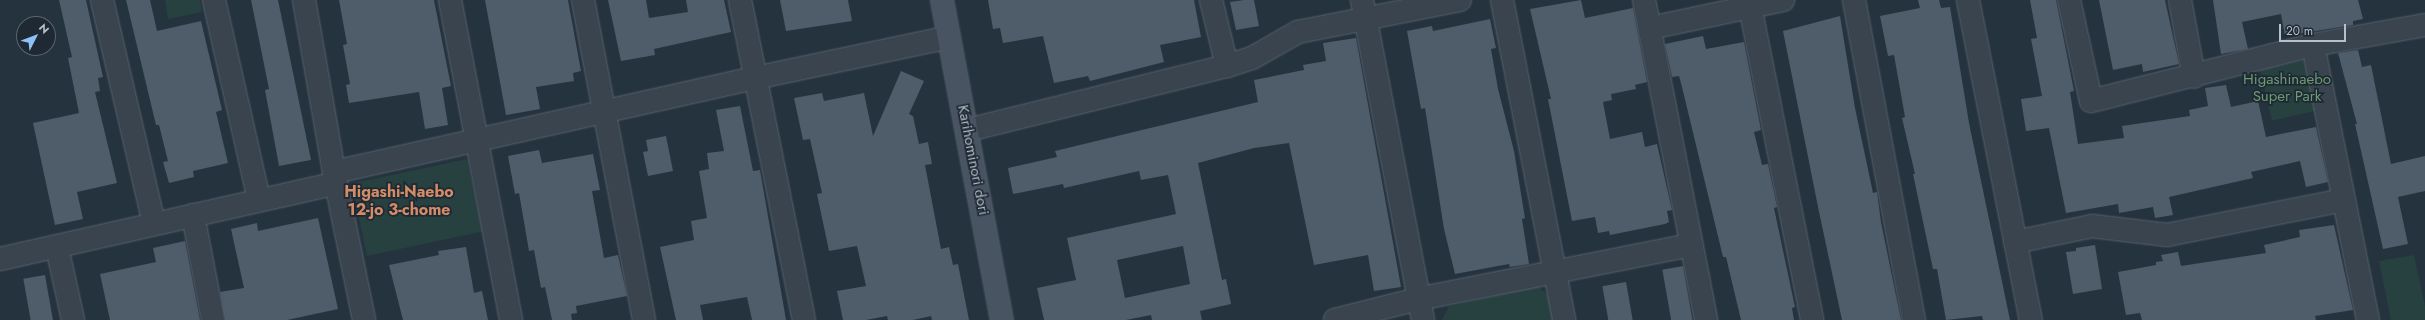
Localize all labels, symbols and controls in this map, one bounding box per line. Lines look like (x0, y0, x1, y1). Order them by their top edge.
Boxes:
north arrow (16, 16, 56, 56)
scale bar (2281, 16, 2348, 42)
text: N (35, 20, 53, 37)
text: 20 m (2286, 22, 2313, 40)
park label: Higashinaebo Super Park (2243, 70, 2331, 105)
street label: Karihominori dori (953, 103, 993, 217)
district label: Higashi-Naebo 12-jo 3-chome (344, 182, 454, 220)

